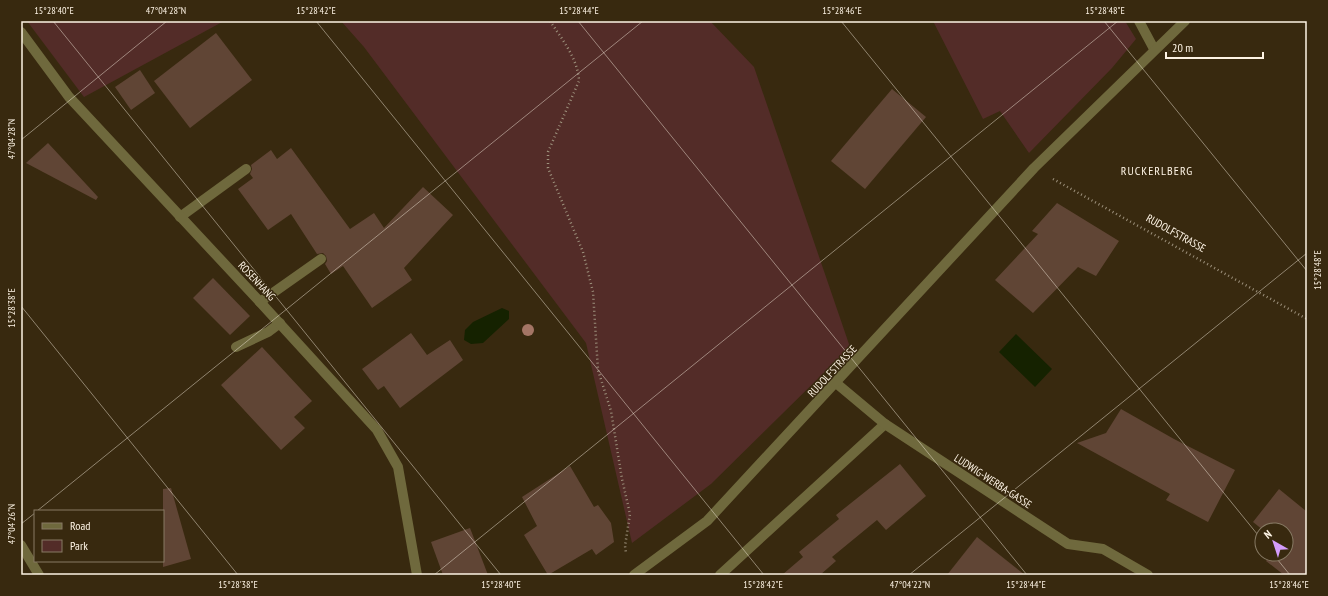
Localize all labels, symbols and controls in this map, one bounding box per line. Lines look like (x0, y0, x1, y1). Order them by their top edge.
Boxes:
text: 15°28'40"E (34, 4, 74, 17)
text: 47°04'28"N (146, 4, 186, 17)
text: 15°28'42"E (296, 4, 336, 17)
text: 15°28'44"E (559, 4, 599, 17)
text: 15°28'46"E (822, 4, 862, 17)
text: 15°28'48"E (1085, 4, 1125, 17)
scale bar (1166, 34, 1263, 60)
text: 20 m (1172, 40, 1193, 55)
text: 47°04'28"N (5, 119, 18, 159)
district label: RUCKERLBERG (1121, 163, 1193, 178)
street label: RUDOLFSTRASSE (1144, 211, 1208, 255)
text: 15°28'48"E (1311, 250, 1324, 290)
street label: ROSENHANG (235, 258, 279, 304)
text: 15°28'38"E (5, 288, 18, 328)
street label: RUDOLFSTRASSE (804, 342, 860, 400)
street label: LUDWIG-WERBA-GASSE (952, 451, 1035, 511)
text: 47°04'26"N (5, 504, 18, 544)
legend (34, 510, 164, 562)
text: Road (70, 518, 90, 533)
north arrow (1254, 522, 1294, 562)
text: N (1261, 527, 1274, 542)
text: Park (70, 538, 88, 553)
text: 15°28'38"E (218, 578, 258, 591)
text: 15°28'40"E (481, 578, 521, 591)
text: 15°28'42"E (743, 578, 783, 591)
text: 47°04'22"N (890, 578, 930, 591)
text: 15°28'44"E (1006, 578, 1046, 591)
text: 15°28'46"E (1269, 578, 1309, 591)

